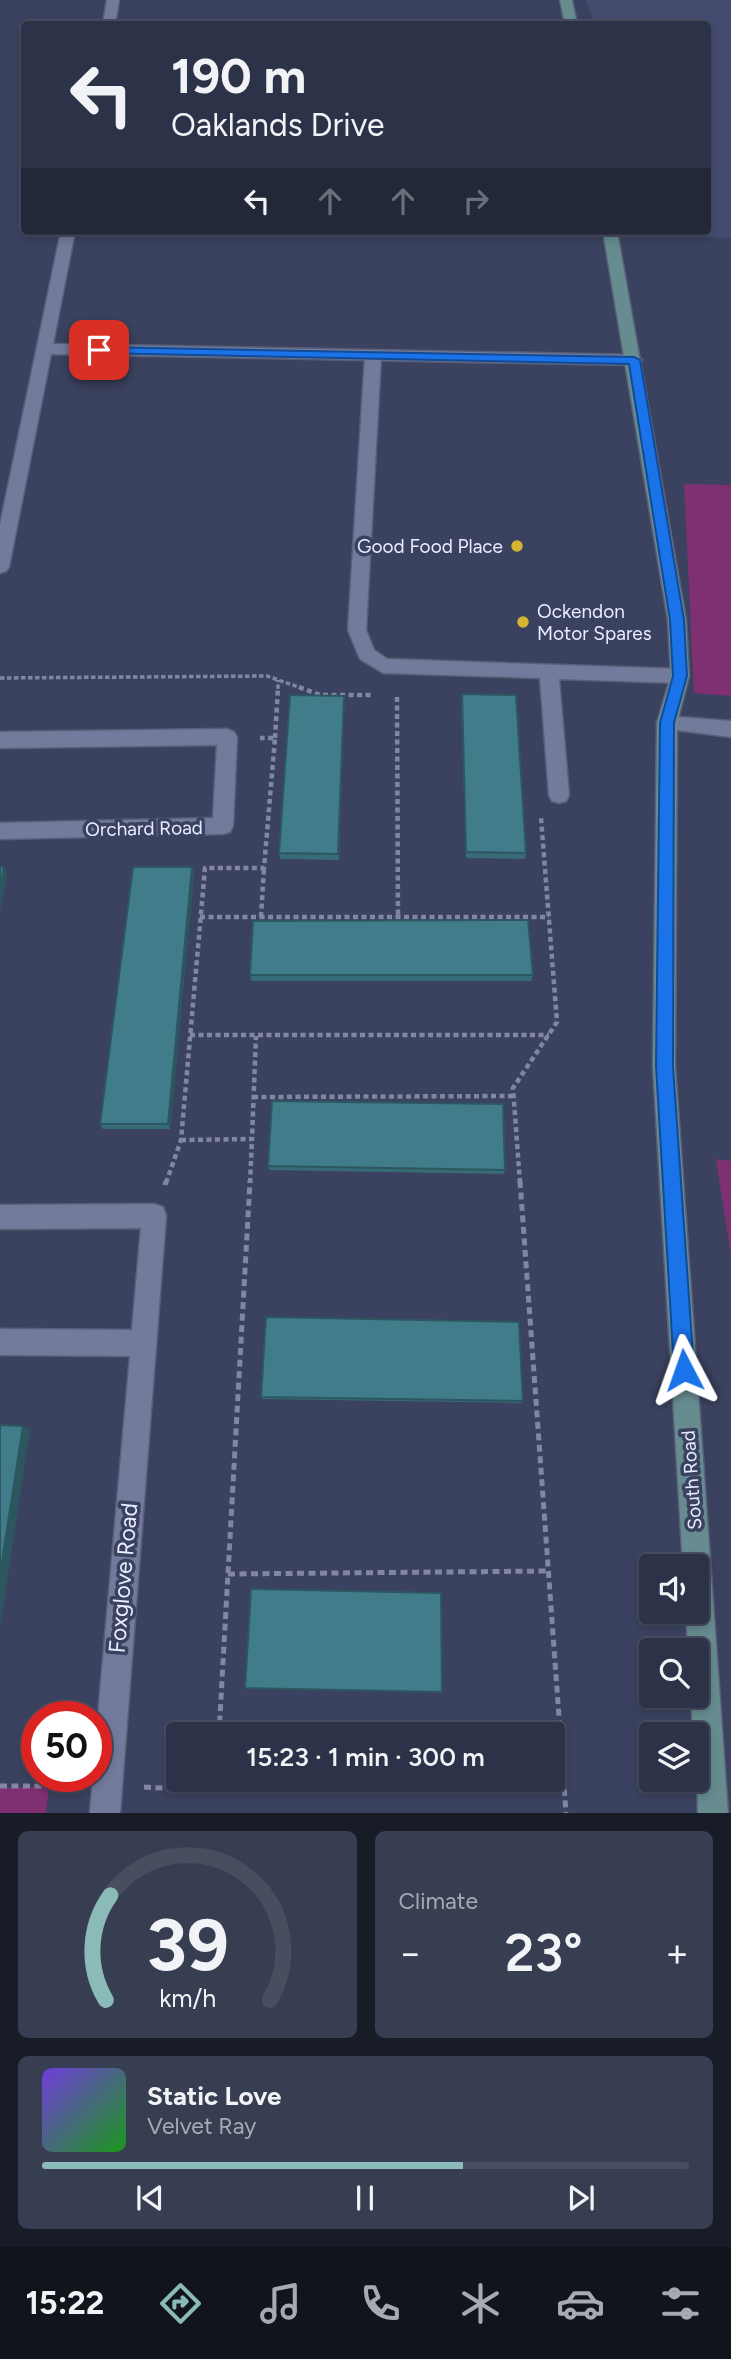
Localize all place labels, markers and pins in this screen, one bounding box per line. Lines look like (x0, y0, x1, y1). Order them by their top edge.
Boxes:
pin (69, 320, 129, 380)
place label: Good Food Place (357, 535, 503, 558)
marker: Good Food Place (509, 538, 525, 554)
place label: Ockendon Motor Spares (537, 600, 652, 645)
marker: Ockendon Motor Spares (515, 614, 531, 630)

